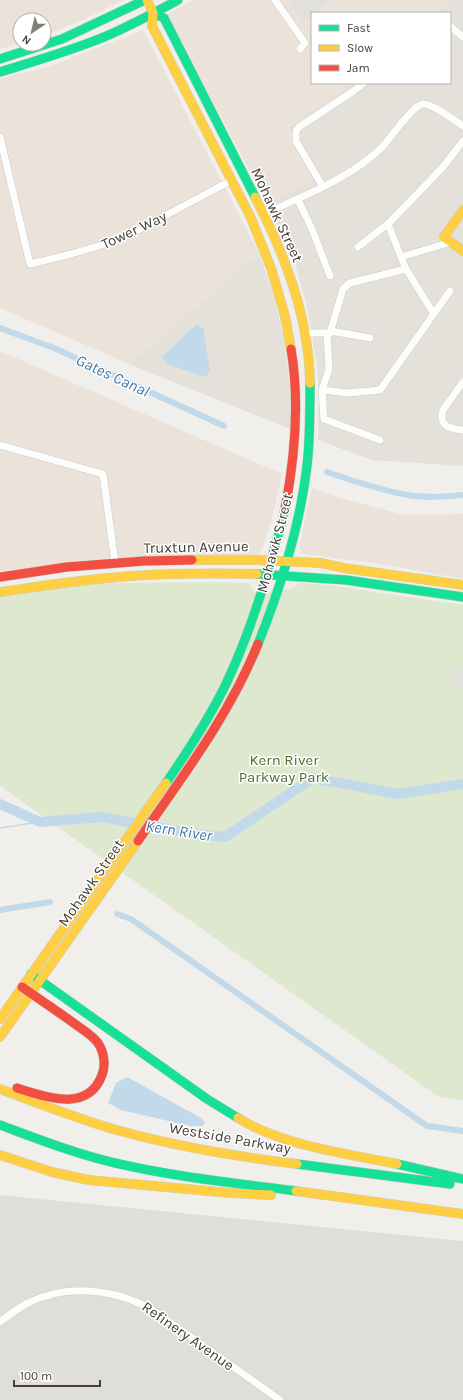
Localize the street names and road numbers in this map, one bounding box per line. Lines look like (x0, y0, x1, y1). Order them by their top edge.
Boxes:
street label: Mohawk Street (247, 165, 307, 265)
street label: Tower Way (98, 207, 170, 253)
street label: Mohawk Street (253, 491, 297, 595)
street label: Truxtun Avenue (143, 537, 249, 557)
street label: Mohawk Street (54, 836, 128, 930)
street label: Westside Parkway (168, 1118, 292, 1158)
street label: Refinery Avenue (138, 1297, 238, 1375)

